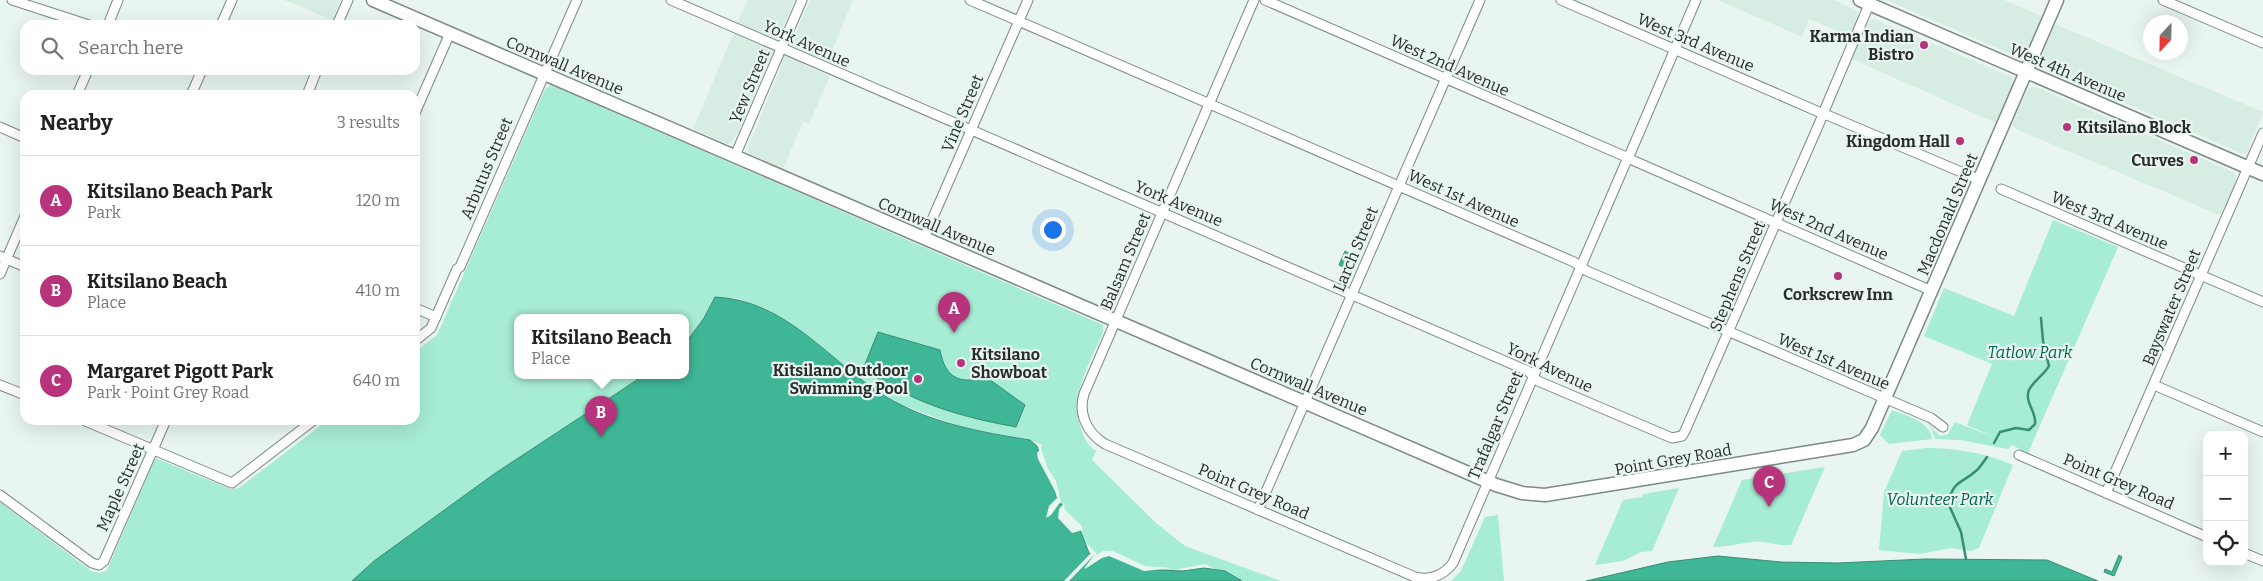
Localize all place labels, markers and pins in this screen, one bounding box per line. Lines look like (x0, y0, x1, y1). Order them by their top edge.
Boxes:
place label: Karma Indian Bistro (1809, 27, 1915, 64)
marker: Karma Indian Bistro (1918, 39, 1930, 51)
place label: Kitsilano Block (2077, 118, 2191, 137)
marker: Kitsilano Block (2061, 121, 2073, 133)
place label: Kingdom Hall (1846, 132, 1950, 151)
marker: Kingdom Hall (1954, 135, 1966, 147)
place label: Curves (2131, 151, 2184, 170)
marker: Curves (2188, 154, 2200, 166)
marker: Corkscrew Inn (1832, 270, 1844, 282)
place label: Corkscrew Inn (1783, 285, 1894, 304)
pin: A (938, 292, 970, 333)
place label: Kitsilano Showboat (971, 345, 1048, 382)
marker: Kitsilano Showboat (955, 357, 967, 369)
place label: Kitsilano Outdoor Swimming Pool (773, 361, 908, 398)
marker: Kitsilano Outdoor Swimming Pool (912, 373, 924, 385)
pin: B (585, 396, 617, 437)
pin: C (1753, 466, 1785, 507)

